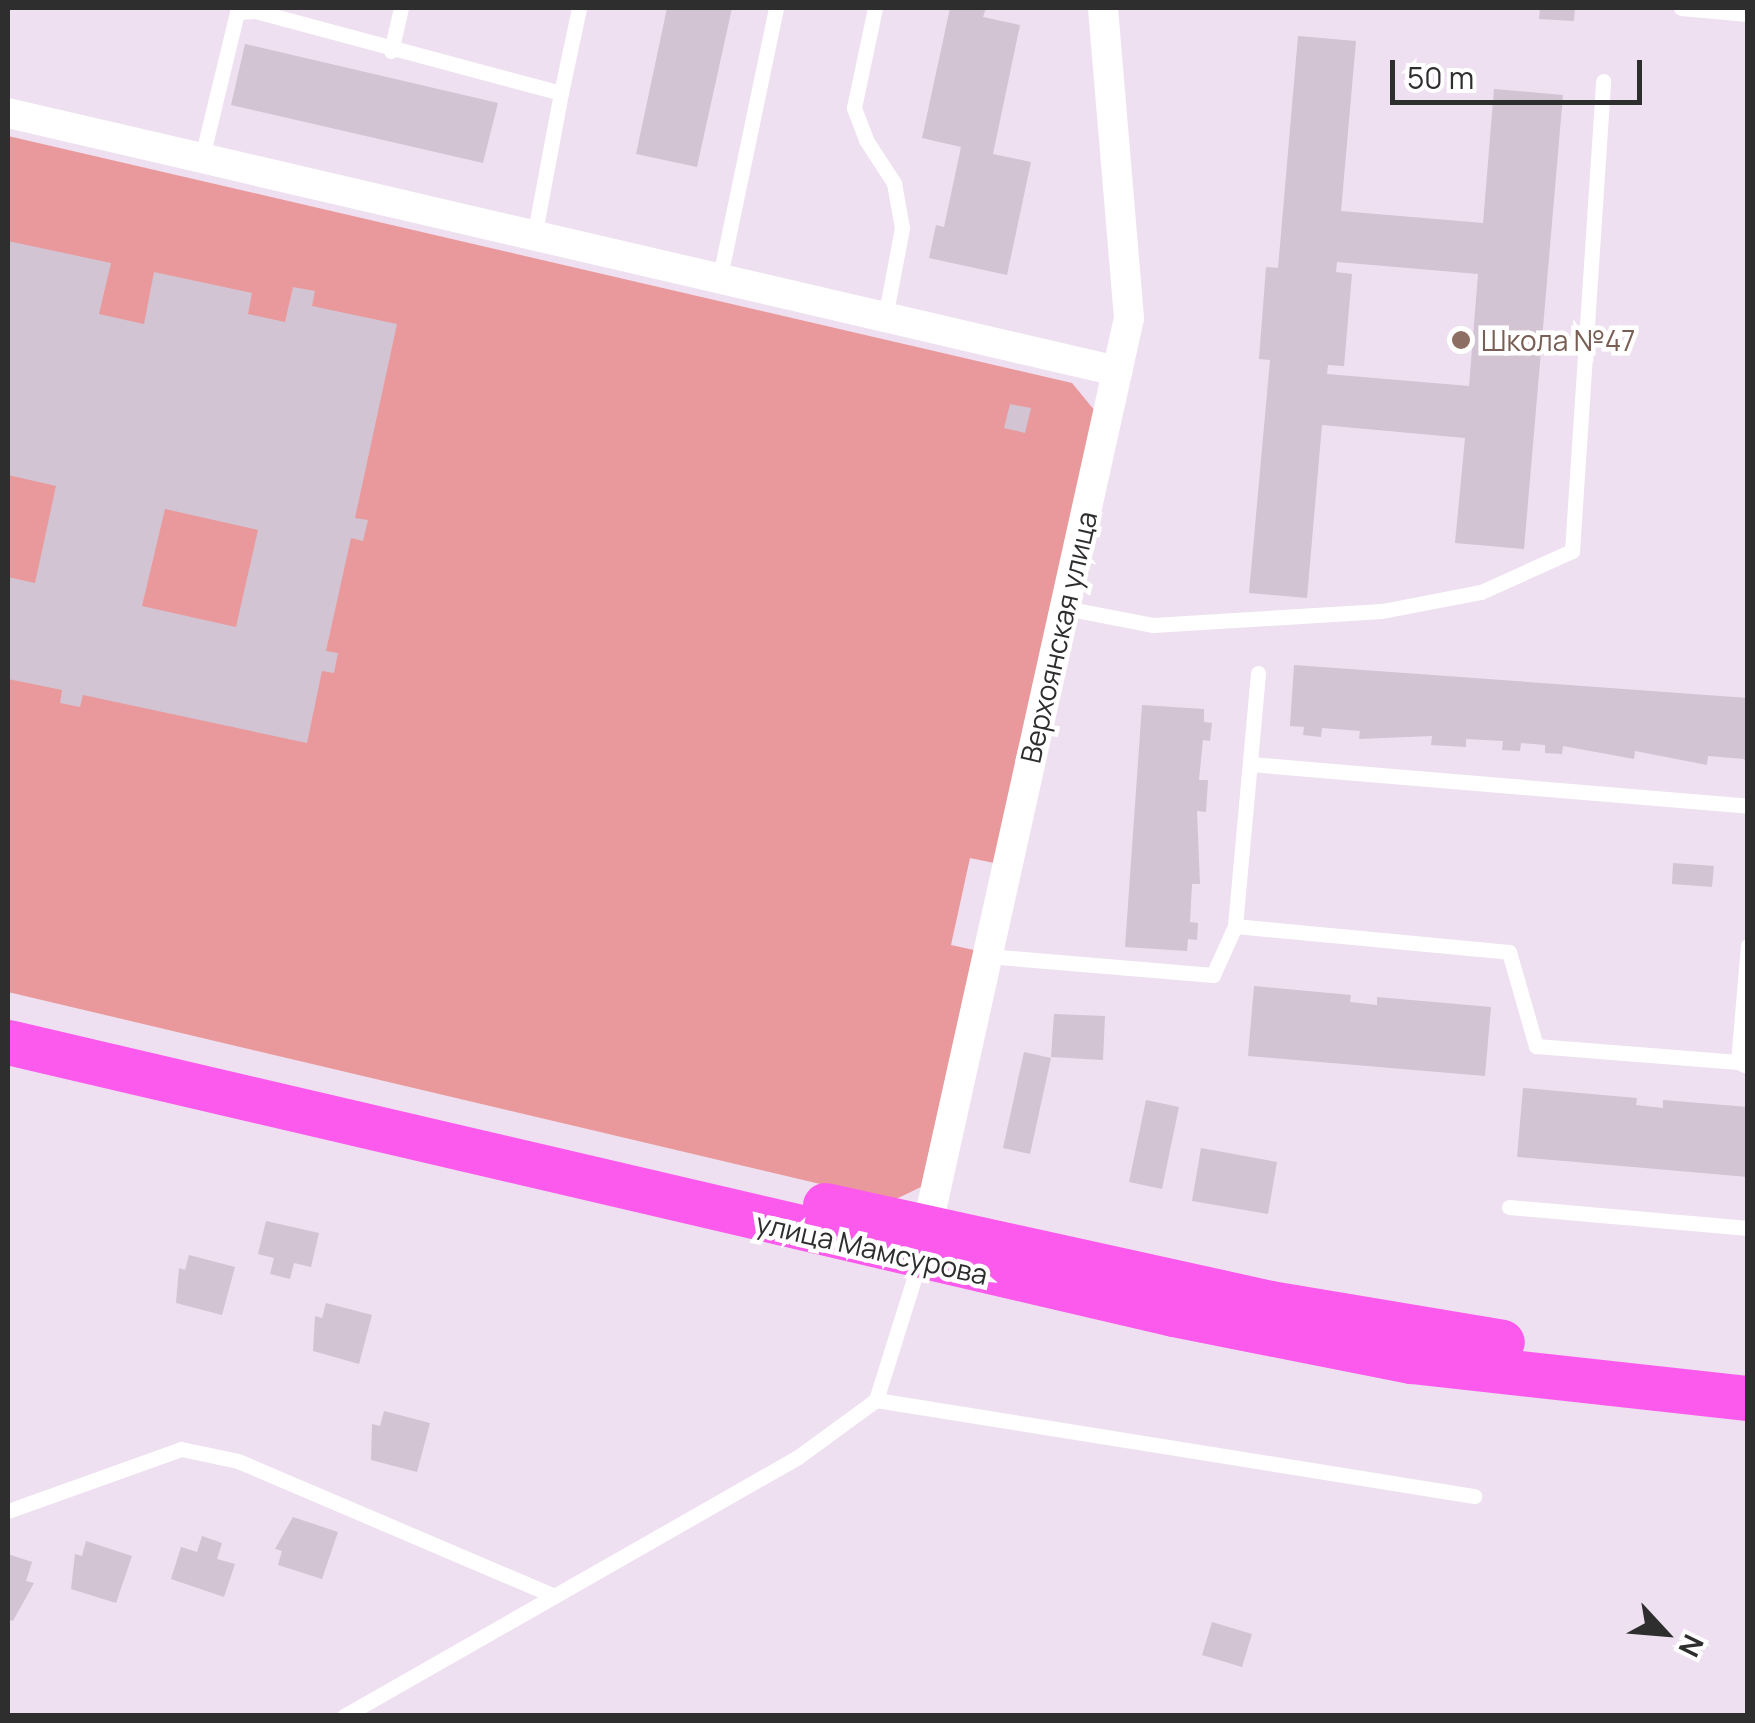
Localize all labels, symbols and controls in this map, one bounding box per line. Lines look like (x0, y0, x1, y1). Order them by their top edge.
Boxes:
scale bar (1395, 40, 1648, 102)
text: 50 m (1407, 57, 1474, 98)
place label: Школа №47 (1481, 323, 1635, 357)
marker: Школа №47 (1450, 329, 1472, 351)
street label: Верхоянская улица (1013, 508, 1103, 766)
street label: улица Мамсурова (753, 1205, 991, 1291)
north arrow (1615, 1583, 1715, 1683)
text: N (1670, 1629, 1713, 1664)

